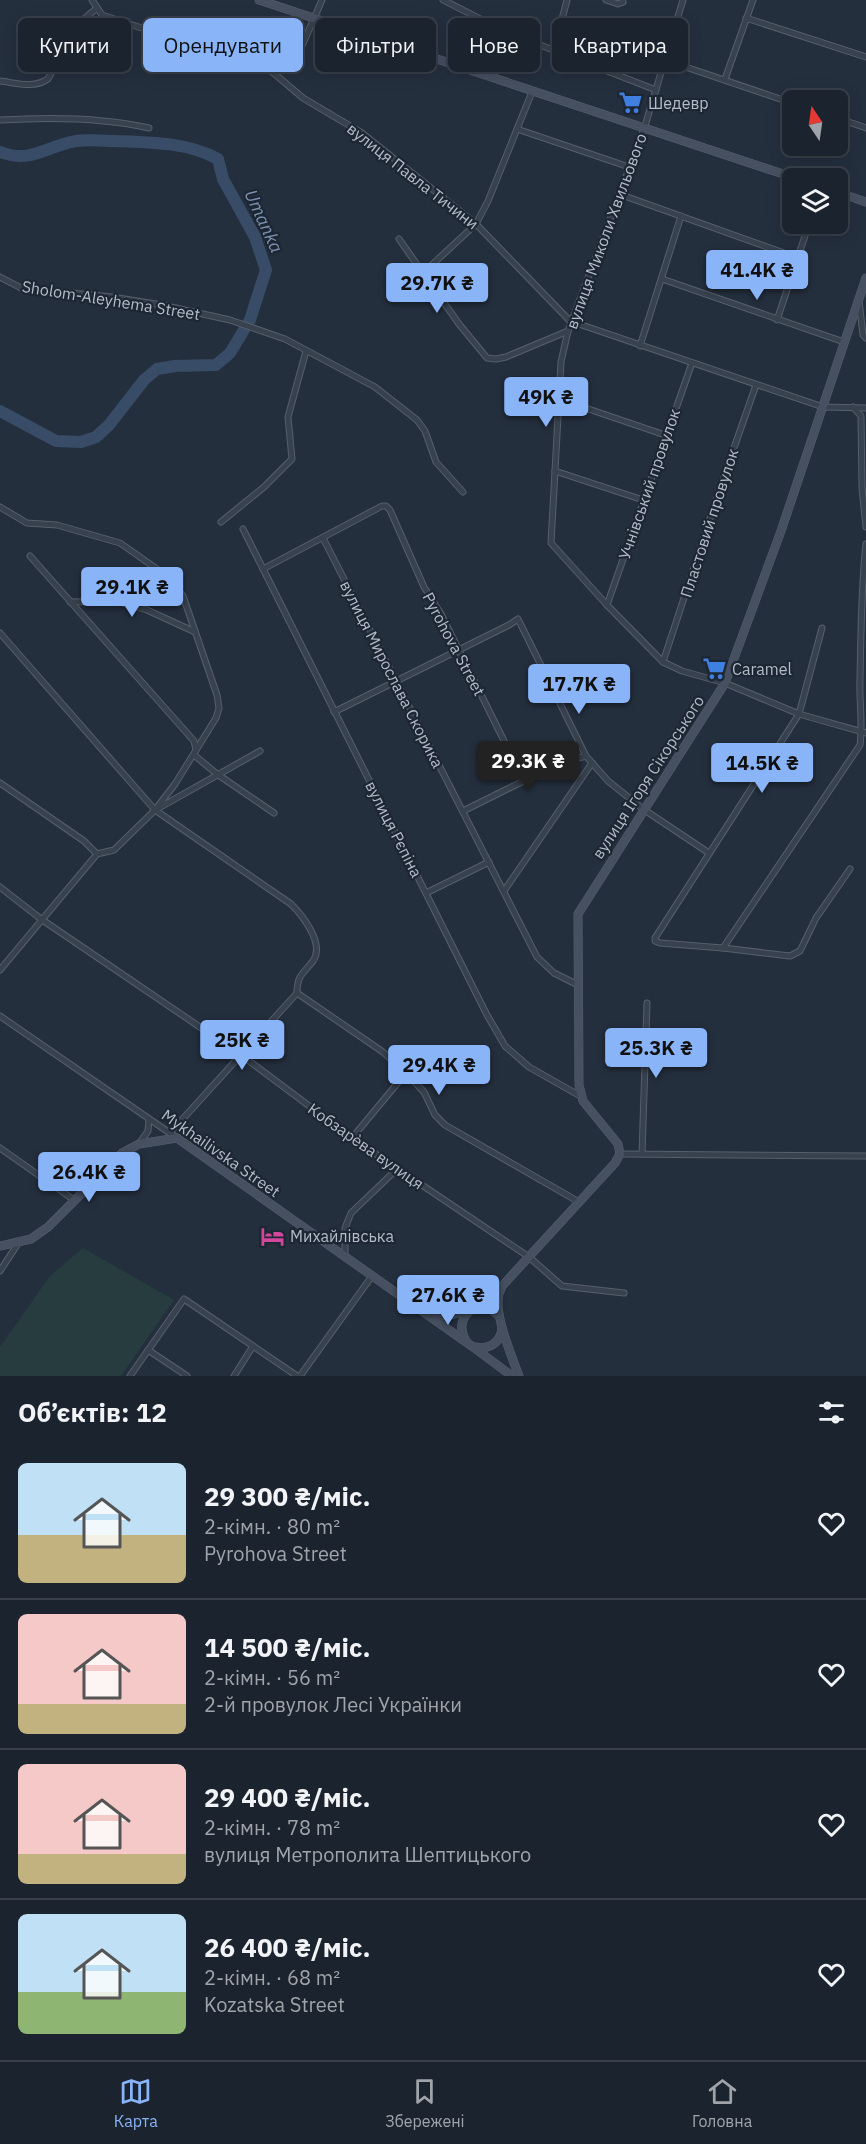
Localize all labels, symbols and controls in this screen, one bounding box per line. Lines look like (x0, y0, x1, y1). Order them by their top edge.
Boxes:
chip: Купити (18, 18, 131, 72)
chip: Орендувати (143, 18, 303, 72)
chip: Фільтри (315, 18, 436, 72)
chip: Нове (448, 18, 540, 72)
chip: Квартира (552, 18, 688, 72)
supermarket icon: Шедевр (617, 90, 643, 116)
north arrow (782, 90, 848, 156)
map controls (782, 90, 848, 234)
place label: Шедевр (648, 93, 709, 113)
street label: вулиця Павла Тичини (343, 118, 483, 234)
street label: вулиця Миколи Хвильового (561, 130, 651, 332)
button: layers (782, 168, 848, 234)
water label: Umanka (239, 186, 289, 256)
pin: 41.4K ₴ (702, 250, 812, 301)
text: 41.4K ₴ (720, 256, 794, 283)
pin: 29.7K ₴ (382, 263, 492, 314)
text: 29.7K ₴ (400, 269, 474, 296)
street label: Sholom-Aleyhema Street (21, 276, 201, 324)
pin: 49K ₴ (504, 377, 588, 428)
text: 49K ₴ (518, 383, 574, 410)
street label: Учнівський провулок (614, 406, 684, 562)
street label: Пластовий провулок (675, 446, 743, 600)
pin: 29.1K ₴ (77, 567, 187, 618)
text: 29.1K ₴ (95, 573, 169, 600)
street label: вулиця Мирослава Скорика (336, 577, 448, 771)
street label: Pyrohova Street (418, 589, 490, 699)
supermarket icon: Caramel (701, 656, 727, 682)
place label: Caramel (732, 659, 792, 679)
pin: 17.7K ₴ (524, 664, 634, 715)
text: 17.7K ₴ (542, 670, 616, 697)
street label: вулиця Ігоря Сікорського (588, 692, 708, 862)
pin: 29.3K ₴ (473, 741, 583, 792)
pin: 14.5K ₴ (707, 743, 817, 794)
text: 29.3K ₴ (491, 747, 565, 774)
text: 14.5K ₴ (725, 749, 799, 776)
street label: вулиця Рєпіна (361, 777, 427, 881)
pin: 25K ₴ (200, 1020, 284, 1071)
text: 25K ₴ (214, 1026, 270, 1053)
pin: 25.3K ₴ (601, 1028, 711, 1079)
text: 25.3K ₴ (619, 1034, 693, 1061)
pin: 29.4K ₴ (384, 1045, 494, 1096)
text: 29.4K ₴ (402, 1051, 476, 1078)
street label: Кобзарèва вулиця (304, 1099, 428, 1193)
street label: Mykhailivska Street (158, 1105, 284, 1201)
pin: 26.4K ₴ (34, 1152, 144, 1203)
text: 26.4K ₴ (52, 1158, 126, 1185)
hotel icon: Михайлівська (259, 1223, 285, 1249)
place label: Михайлівська (290, 1226, 394, 1246)
pin: 27.6K ₴ (393, 1275, 503, 1326)
text: 27.6K ₴ (411, 1281, 485, 1308)
text: Об’єктів: 12 (18, 1395, 167, 1429)
icon: filters (815, 1396, 848, 1429)
text: 29 300 ₴/міс. (204, 1479, 371, 1513)
icon: home (66, 1487, 138, 1559)
icon: heart (815, 1507, 848, 1540)
text: 2-кімн. · 80 m² (204, 1513, 340, 1540)
text: Pyrohova Street (204, 1540, 347, 1567)
text: 14 500 ₴/міс. (204, 1630, 371, 1664)
icon: home (66, 1638, 138, 1710)
icon: heart (815, 1658, 848, 1691)
text: 2-кімн. · 56 m² (204, 1664, 340, 1691)
text: 2-й провулок Лесі Українки (204, 1691, 462, 1718)
text: 29 400 ₴/міс. (204, 1780, 371, 1814)
icon: home (66, 1788, 138, 1860)
icon: heart (815, 1808, 848, 1841)
text: 2-кімн. · 78 m² (204, 1814, 340, 1841)
text: вулиця Метрополита Шептицького (204, 1841, 531, 1868)
text: 26 400 ₴/міс. (204, 1930, 371, 1964)
icon: home (66, 1938, 138, 2010)
icon: heart (815, 1958, 848, 1991)
text: 2-кімн. · 68 m² (204, 1964, 340, 1991)
text: Kozatska Street (204, 1991, 345, 2018)
tab: Карта (114, 2075, 158, 2131)
tab: Збережені (385, 2075, 465, 2131)
tab: Головна (692, 2075, 752, 2131)

